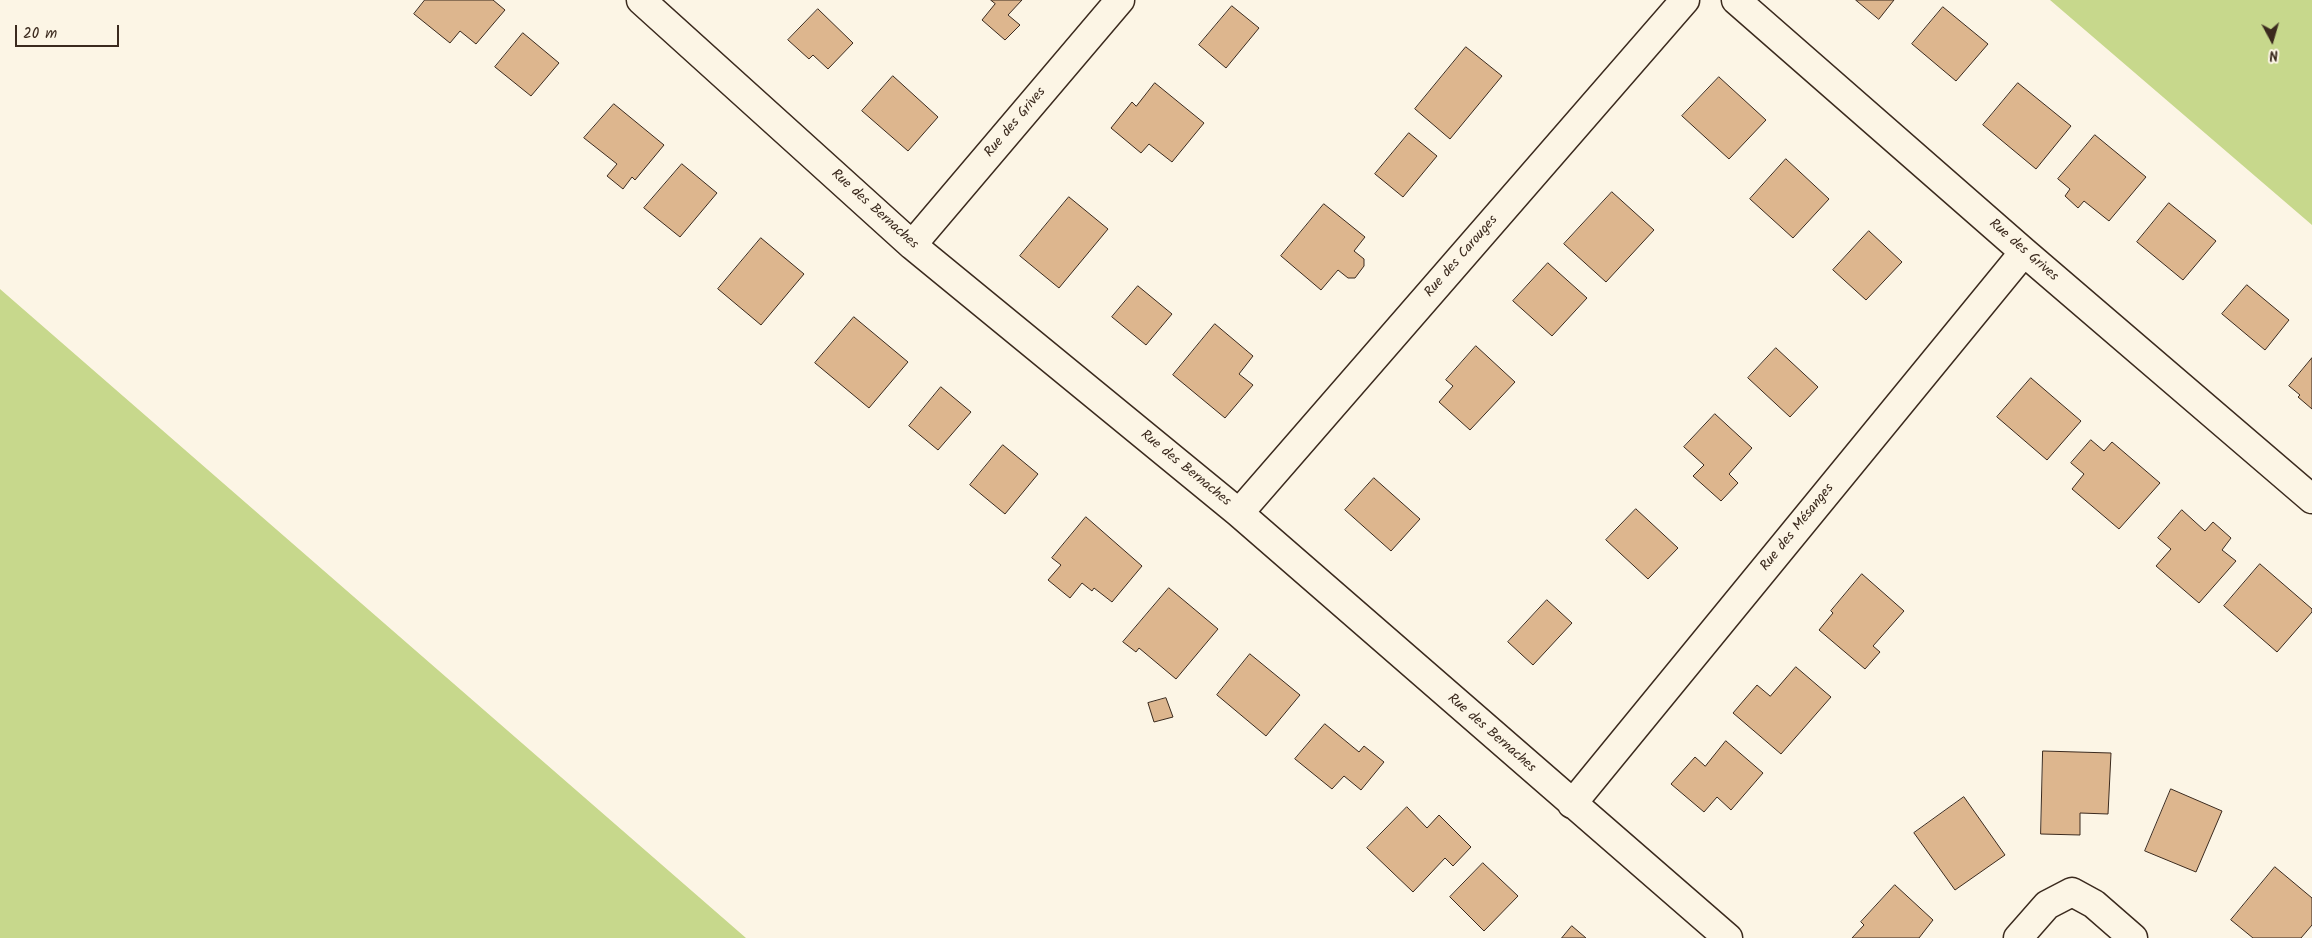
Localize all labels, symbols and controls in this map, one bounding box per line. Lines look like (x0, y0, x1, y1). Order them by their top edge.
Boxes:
scale bar (18, 15, 121, 47)
north arrow (2247, 15, 2297, 65)
text: 20 m (23, 22, 57, 46)
text: N (2268, 44, 2279, 66)
street label: Rue des Grives (982, 85, 1050, 161)
street label: Rue des Bernaches (827, 166, 921, 254)
street label: Rue des Carouges (1422, 213, 1502, 301)
street label: Rue des Grives (1985, 216, 2061, 286)
street label: Rue des Bernaches (1136, 427, 1234, 511)
street label: Rue des Mésanges (1758, 481, 1838, 575)
street label: Rue des Bernaches (1443, 691, 1539, 777)

